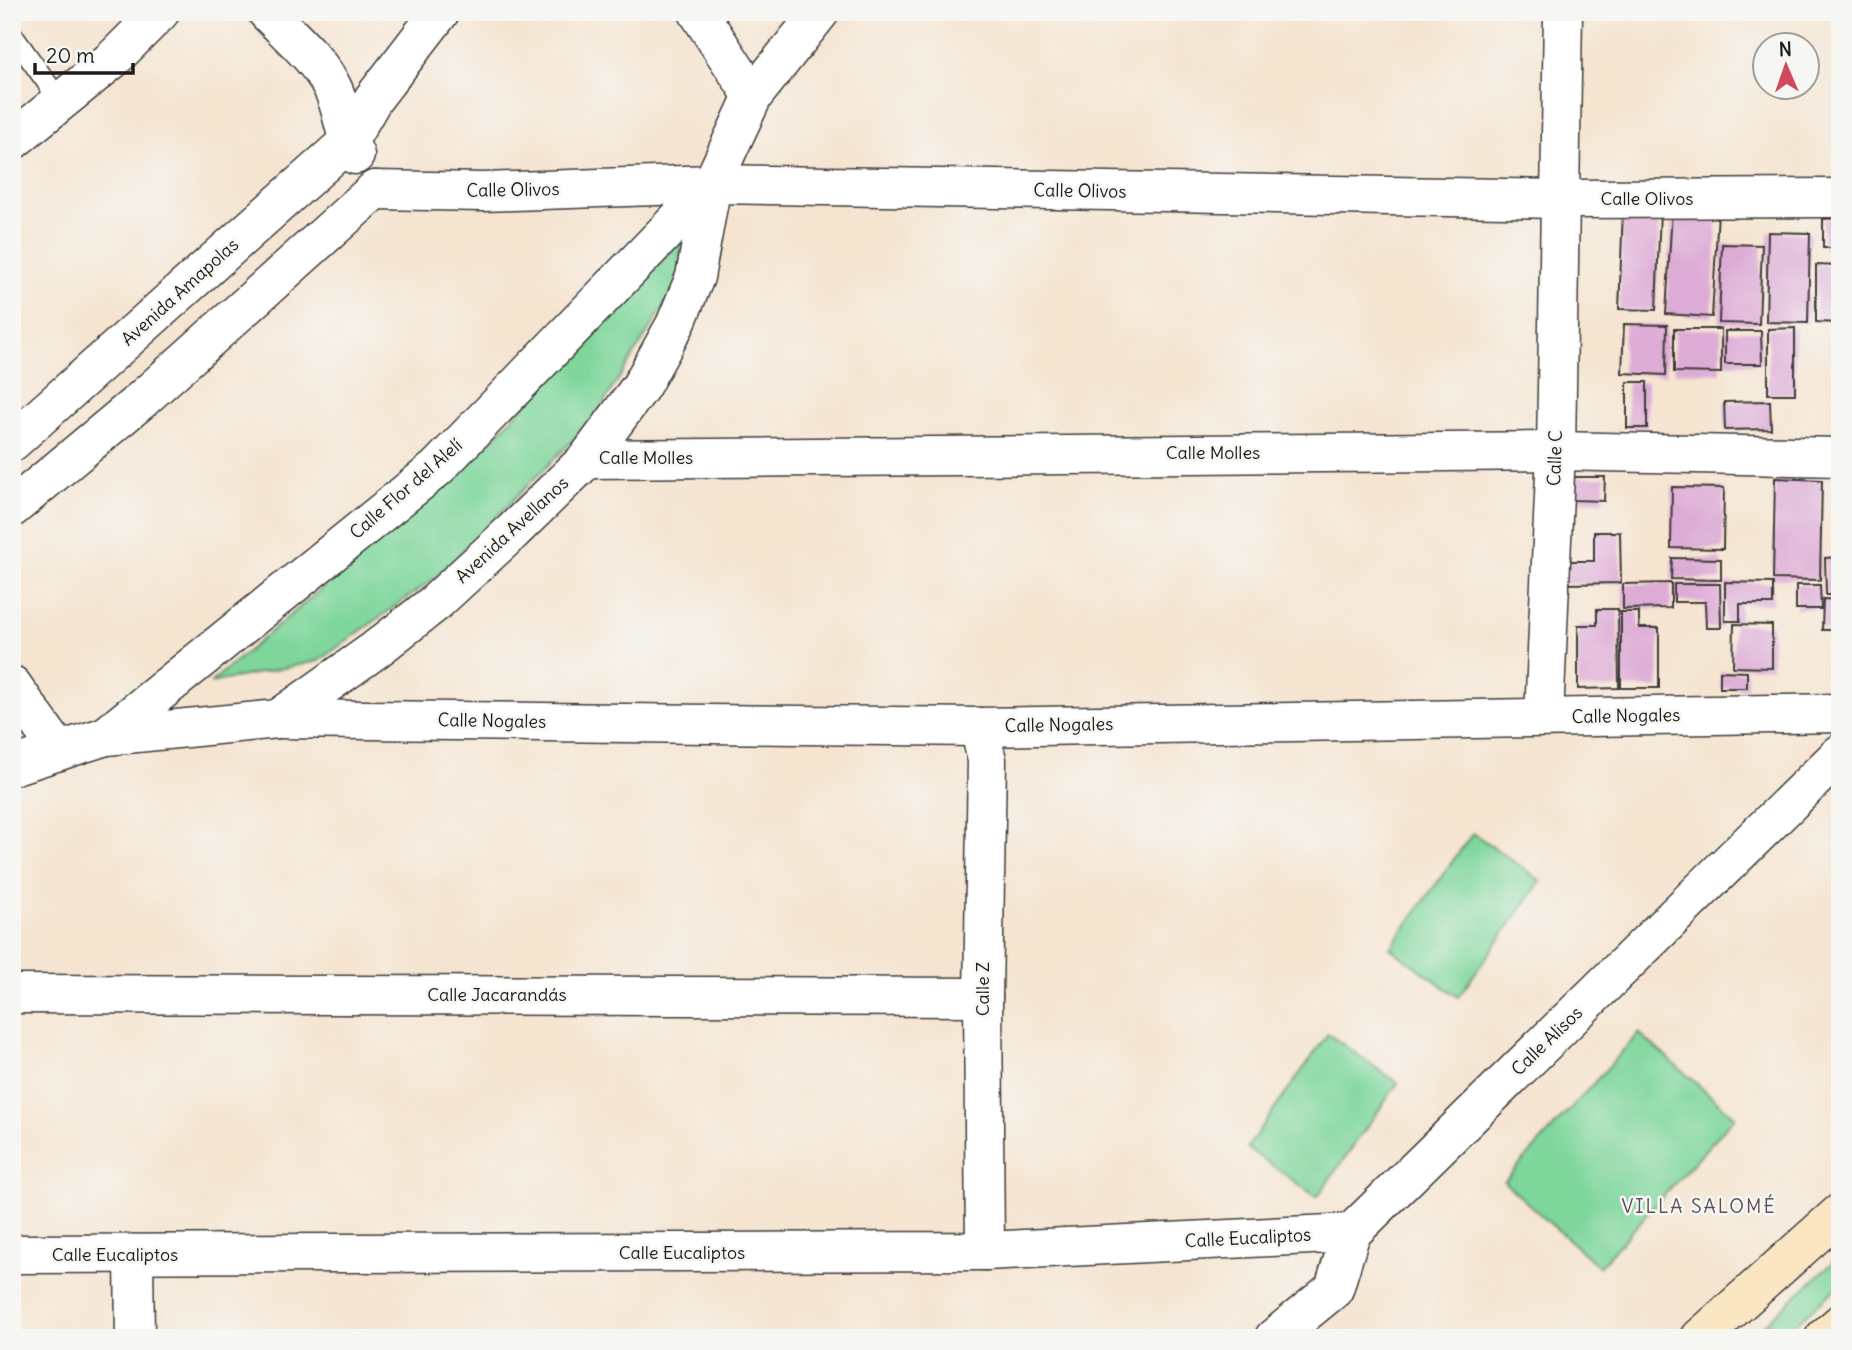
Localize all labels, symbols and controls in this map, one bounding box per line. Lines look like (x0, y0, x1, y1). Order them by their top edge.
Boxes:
scale bar (35, 32, 133, 76)
north arrow (1750, 32, 1820, 102)
text: N (1778, 37, 1792, 61)
text: 20 m (46, 42, 95, 69)
street label: Calle Olivos (466, 177, 560, 202)
street label: Calle Olivos (1033, 178, 1127, 203)
street label: Calle Olivos (1600, 187, 1694, 210)
street label: Avenida Amapolas (116, 233, 243, 350)
street label: Calle C (1542, 430, 1567, 486)
street label: Calle Flor del Alelí (345, 433, 467, 544)
street label: Calle Molles (1166, 441, 1260, 464)
street label: Calle Molles (599, 446, 693, 469)
street label: Avenida Avellanos (450, 471, 573, 588)
street label: Calle Nogales (1571, 703, 1681, 728)
street label: Calle Nogales (437, 708, 547, 733)
street label: Calle Nogales (1004, 712, 1114, 737)
street label: Calle Z (971, 962, 994, 1016)
street label: Calle Jacarandás (427, 983, 567, 1006)
street label: Calle Alisos (1506, 1001, 1587, 1080)
district label: VILLA SALOMÉ (1621, 1194, 1777, 1218)
street label: Calle Eucaliptos (1184, 1223, 1312, 1252)
street label: Calle Eucaliptos (619, 1241, 745, 1264)
street label: Calle Eucaliptos (52, 1243, 178, 1266)

